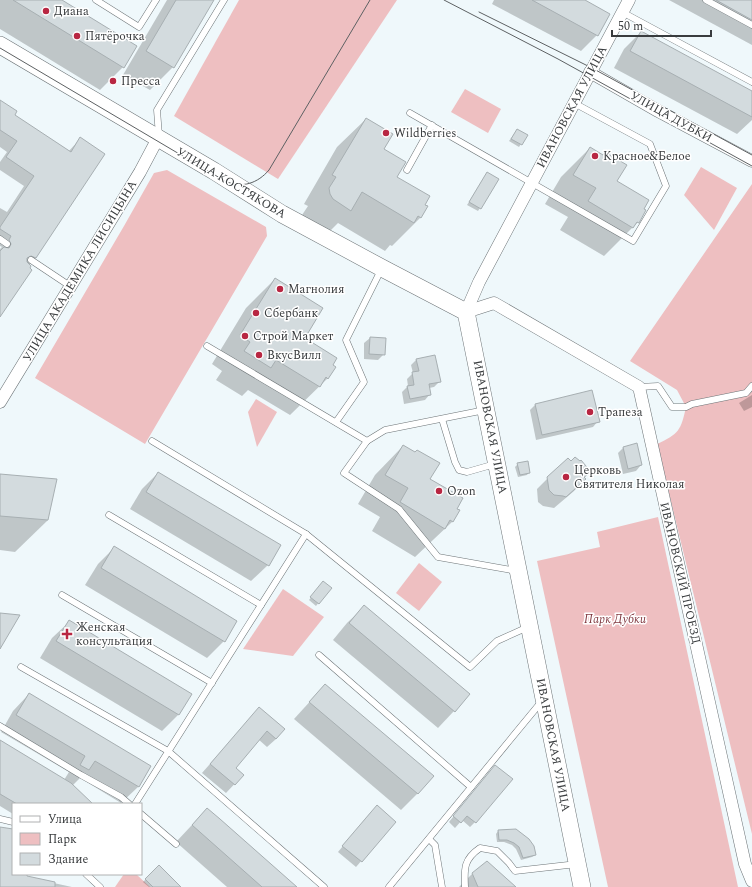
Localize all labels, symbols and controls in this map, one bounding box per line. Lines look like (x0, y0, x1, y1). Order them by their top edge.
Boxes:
place label: Диана (54, 2, 89, 21)
marker: Диана (41, 6, 51, 16)
scale bar (612, 12, 711, 38)
text: 50 m (618, 17, 643, 36)
place label: Пятёрочка (85, 27, 145, 46)
marker: Пятёрочка (72, 31, 82, 41)
street label: ИВАНОВСКАЯ УЛИЦА (532, 42, 612, 172)
place label: Пресса (121, 72, 161, 91)
marker: Пресса (108, 76, 118, 86)
street label: УЛИЦА ДУБКИ (626, 86, 716, 148)
place label: Wildberries (394, 124, 457, 143)
marker: Wildberries (381, 128, 391, 138)
street label: УЛИЦА КОСТЯКОВА (172, 143, 290, 223)
place label: Красное&Белое (603, 147, 691, 166)
marker: Красное&Белое (590, 151, 600, 161)
street label: УЛИЦА АКАДЕМИКА ЛИСИЦЫНА (18, 177, 142, 365)
place label: Магнолия (288, 280, 345, 299)
marker: Магнолия (275, 284, 285, 294)
place label: Сбербанк (264, 304, 318, 323)
marker: Сбербанк (251, 308, 261, 318)
place label: Строй Маркет (253, 327, 334, 346)
marker: Строй Маркет (240, 331, 250, 341)
place label: ВкусВилл (267, 346, 321, 365)
marker: ВкусВилл (254, 350, 264, 360)
street label: ИВАНОВСКАЯ УЛИЦА (468, 358, 512, 496)
place label: Трапеза (598, 403, 643, 422)
marker: Трапеза (585, 407, 595, 417)
place label: Церковь Святителя Николая (574, 461, 684, 494)
marker: Церковь Святителя Николая (561, 472, 571, 482)
place label: Ozon (447, 482, 476, 501)
marker: Ozon (434, 486, 444, 496)
street label: ИВАНОВСКИЙ ПРОЕЗД (654, 500, 706, 646)
park label: Парк Дубки (584, 610, 647, 629)
place label: Женская консультация (76, 618, 152, 651)
marker: Женская консультация (61, 628, 73, 640)
street label: ИВАНОВСКАЯ УЛИЦА (531, 676, 575, 814)
legend (12, 803, 142, 875)
text: Улица (48, 810, 82, 829)
text: Парк (48, 830, 77, 849)
text: Здание (48, 850, 88, 869)

